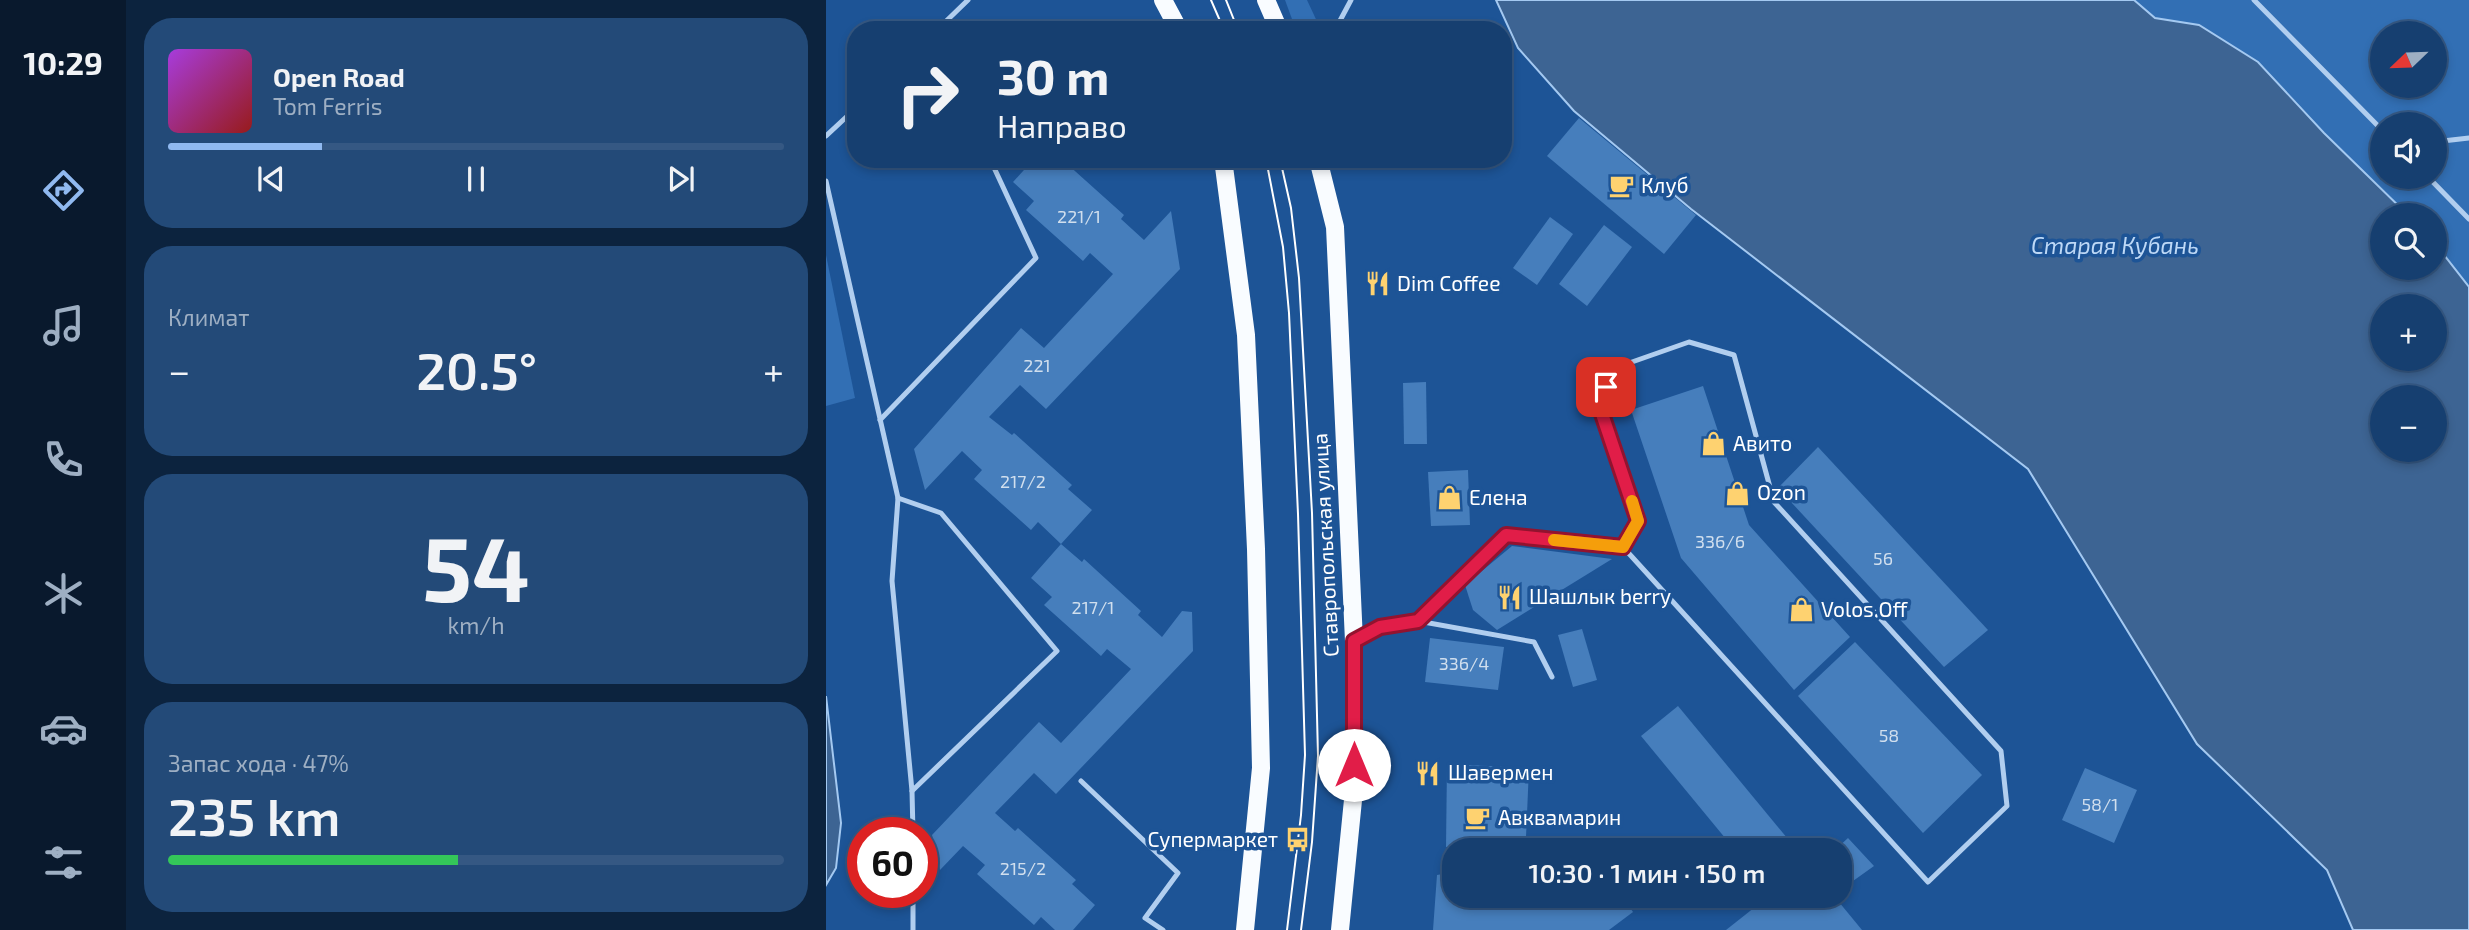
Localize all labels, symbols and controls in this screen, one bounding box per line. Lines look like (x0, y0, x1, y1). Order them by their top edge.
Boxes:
north arrow (2370, 21, 2446, 98)
map controls (2370, 21, 2447, 462)
text: 10:29 (23, 43, 103, 81)
text: 30 m (997, 46, 1109, 105)
icon: right (882, 49, 973, 140)
text: Open Road (273, 61, 405, 92)
text: Tom Ferris (273, 92, 382, 120)
text: Направо (997, 106, 1127, 144)
button: sound (2370, 112, 2447, 189)
icon: previous (252, 160, 290, 198)
icon: pause (457, 160, 495, 198)
icon: next (662, 160, 700, 198)
icon: directions (39, 166, 88, 215)
cafe icon: Клуб (1607, 172, 1635, 200)
place label: Клуб (1641, 172, 1689, 198)
button: search (2370, 203, 2447, 280)
house number: 221/1 (1057, 205, 1101, 227)
water label: Старая Кубань (2031, 231, 2199, 259)
restaurant icon: Dim Coffee (1363, 270, 1391, 298)
place label: Dim Coffee (1397, 270, 1500, 295)
button: + (2370, 294, 2447, 371)
icon: music (39, 301, 88, 350)
text: Климат (168, 303, 249, 331)
text: 20.5° (416, 338, 537, 400)
text: − (168, 347, 190, 393)
text: + (763, 347, 784, 393)
house number: 221 (1023, 354, 1051, 376)
pin (1576, 357, 1636, 417)
icon: arrive (1587, 368, 1625, 406)
button: − (2370, 385, 2447, 462)
shop icon: Авито (1699, 430, 1727, 458)
place label: Авито (1733, 430, 1792, 455)
street label: Ставропольская улица (1306, 432, 1344, 658)
icon: phone (39, 435, 88, 484)
house number: 217/2 (1000, 470, 1046, 492)
shop icon: Ozon (1723, 479, 1751, 507)
place label: Ozon (1757, 479, 1806, 504)
shop icon: Елена (1435, 484, 1463, 512)
place label: Елена (1469, 484, 1528, 509)
text: 54 (422, 511, 530, 620)
house number: 336/6 (1695, 530, 1745, 552)
house number: 56 (1873, 547, 1893, 569)
icon: climate (39, 569, 88, 618)
restaurant icon: Шашлык berry (1495, 583, 1523, 611)
place label: Шашлык berry (1529, 583, 1671, 608)
house number: 217/1 (1072, 596, 1114, 618)
shop icon: Volos.Off (1787, 596, 1815, 624)
place label: Volos.Off (1821, 596, 1909, 621)
text: km/h (447, 611, 505, 639)
house number: 336/4 (1439, 652, 1489, 674)
icon: car (39, 704, 88, 753)
house number: 58 (1879, 724, 1899, 746)
position arrow (1317, 728, 1391, 802)
text: Запас хода · 47% (168, 749, 349, 777)
restaurant icon: Шавермен (1414, 759, 1442, 787)
place label: Шавермен (1448, 759, 1554, 784)
text: 235 km (168, 784, 340, 846)
house number: 58/1 (2081, 793, 2119, 815)
cafe icon: Авквамарин (1464, 804, 1492, 832)
place label: Авквамарин (1498, 804, 1621, 829)
speed limit sign: 60 (847, 817, 938, 908)
place label: Супермаркет (1147, 826, 1278, 852)
bus stop icon: Супермаркет (1284, 826, 1312, 854)
icon: filters (39, 838, 88, 887)
house number: 215/2 (1000, 857, 1046, 879)
text: 10:30 · 1 мин · 150 m (1529, 857, 1765, 888)

